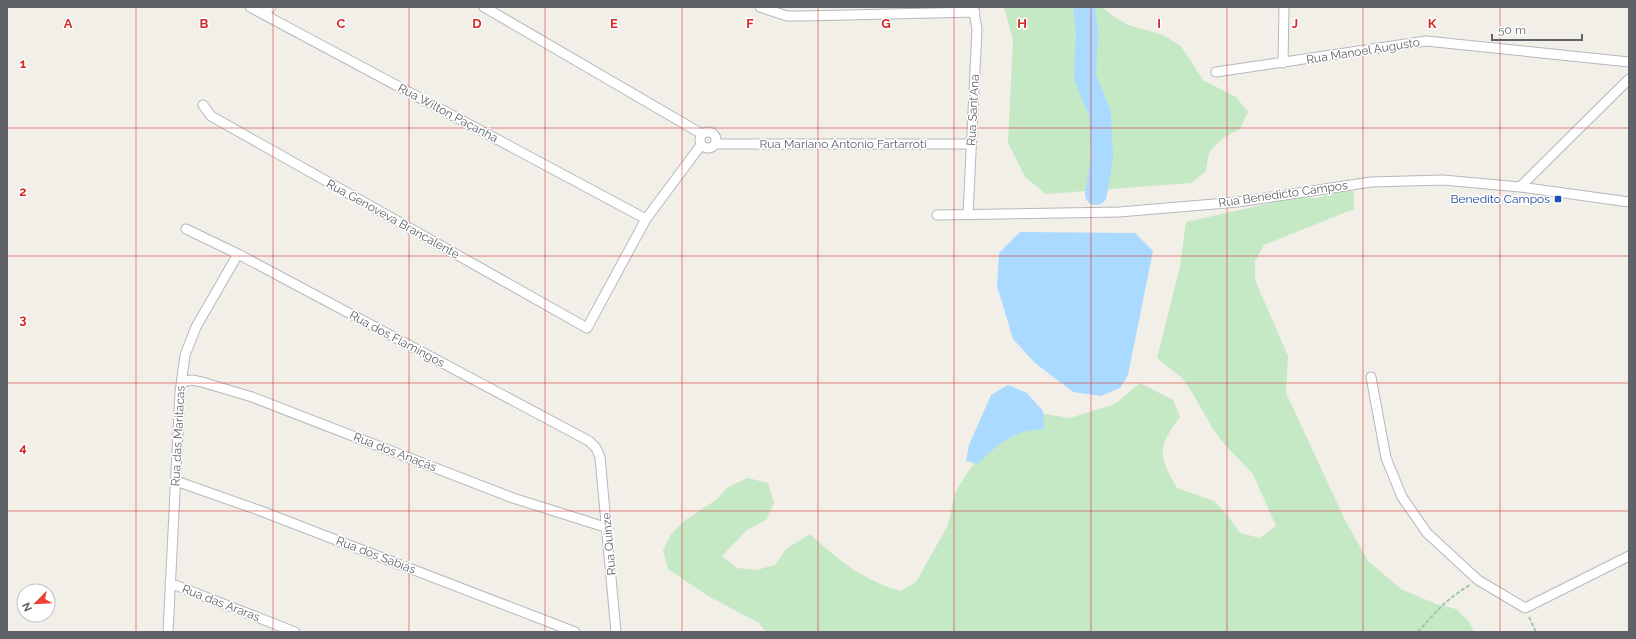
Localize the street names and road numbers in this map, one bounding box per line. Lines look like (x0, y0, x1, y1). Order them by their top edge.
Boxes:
street label: Rua Manoel Augusto (1305, 35, 1421, 67)
street label: Rua Sant’Ana (964, 74, 982, 146)
street label: Rua Wilton Paçanha (396, 81, 500, 145)
street label: Rua Mariano Antonio Fartarroti (759, 137, 927, 151)
street label: Rua Genoveva Brancalente (324, 177, 462, 261)
street label: Rua Benedicto Campos (1217, 178, 1349, 210)
street label: Rua dos Flamingos (347, 308, 447, 370)
street label: Rua das Maritacas (168, 385, 188, 487)
street label: Rua dos Anaçãs (351, 430, 439, 474)
street label: Rua Quinze (599, 512, 619, 576)
street label: Rua dos Sabiás (334, 533, 418, 577)
street label: Rua das Araras (180, 582, 262, 624)

